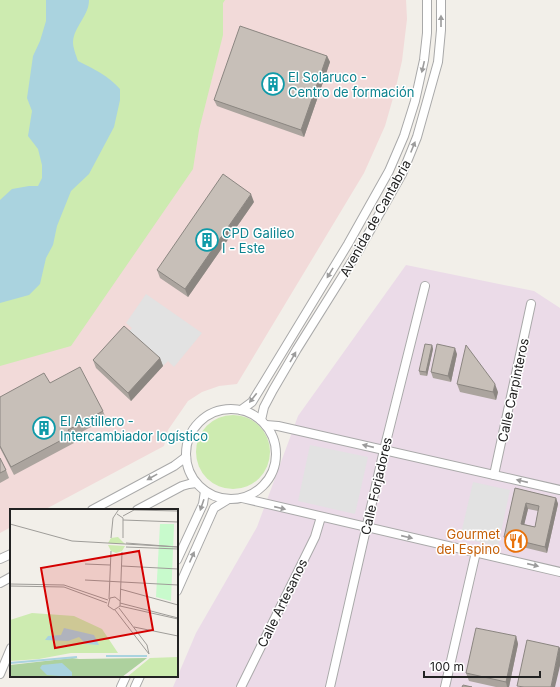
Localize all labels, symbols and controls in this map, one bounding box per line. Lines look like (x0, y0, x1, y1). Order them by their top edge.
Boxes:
one-way arrow (438, 14, 444, 27)
one-way arrow (419, 60, 425, 73)
place label: El Solaruco - Centro de formación (288, 69, 414, 100)
building icon: El Solaruco - Centro de formación (260, 71, 286, 97)
one-way arrow (411, 141, 417, 153)
street label: Avenida de Cantabria (336, 157, 414, 279)
place label: CPD Galileo I - Este (222, 225, 295, 256)
building icon: CPD Galileo I - Este (194, 227, 220, 253)
one-way arrow (326, 267, 333, 279)
street label: Calle Carpinteros (494, 336, 532, 444)
one-way arrow (289, 351, 296, 362)
one-way arrow (249, 393, 258, 404)
place label: El Astillero - Intercambiador logístico (60, 413, 208, 444)
building icon: El Astillero - Intercambiador logístico (31, 415, 57, 441)
street label: Calle Forjadores (357, 435, 395, 536)
one-way arrow (362, 443, 374, 449)
one-way arrow (147, 474, 158, 481)
one-way arrow (516, 478, 528, 484)
one-way arrow (198, 500, 204, 512)
one-way arrow (274, 505, 286, 511)
inset map (10, 509, 178, 677)
place label: Gourmet del Espino (436, 526, 500, 557)
restaurant icon: Gourmet del Espino (503, 528, 529, 554)
one-way arrow (400, 534, 413, 540)
one-way arrow (189, 552, 195, 563)
street label: Calle Artesanos (254, 556, 310, 650)
one-way arrow (527, 563, 539, 569)
scale bar (424, 653, 540, 679)
text: 100 m (430, 659, 464, 674)

